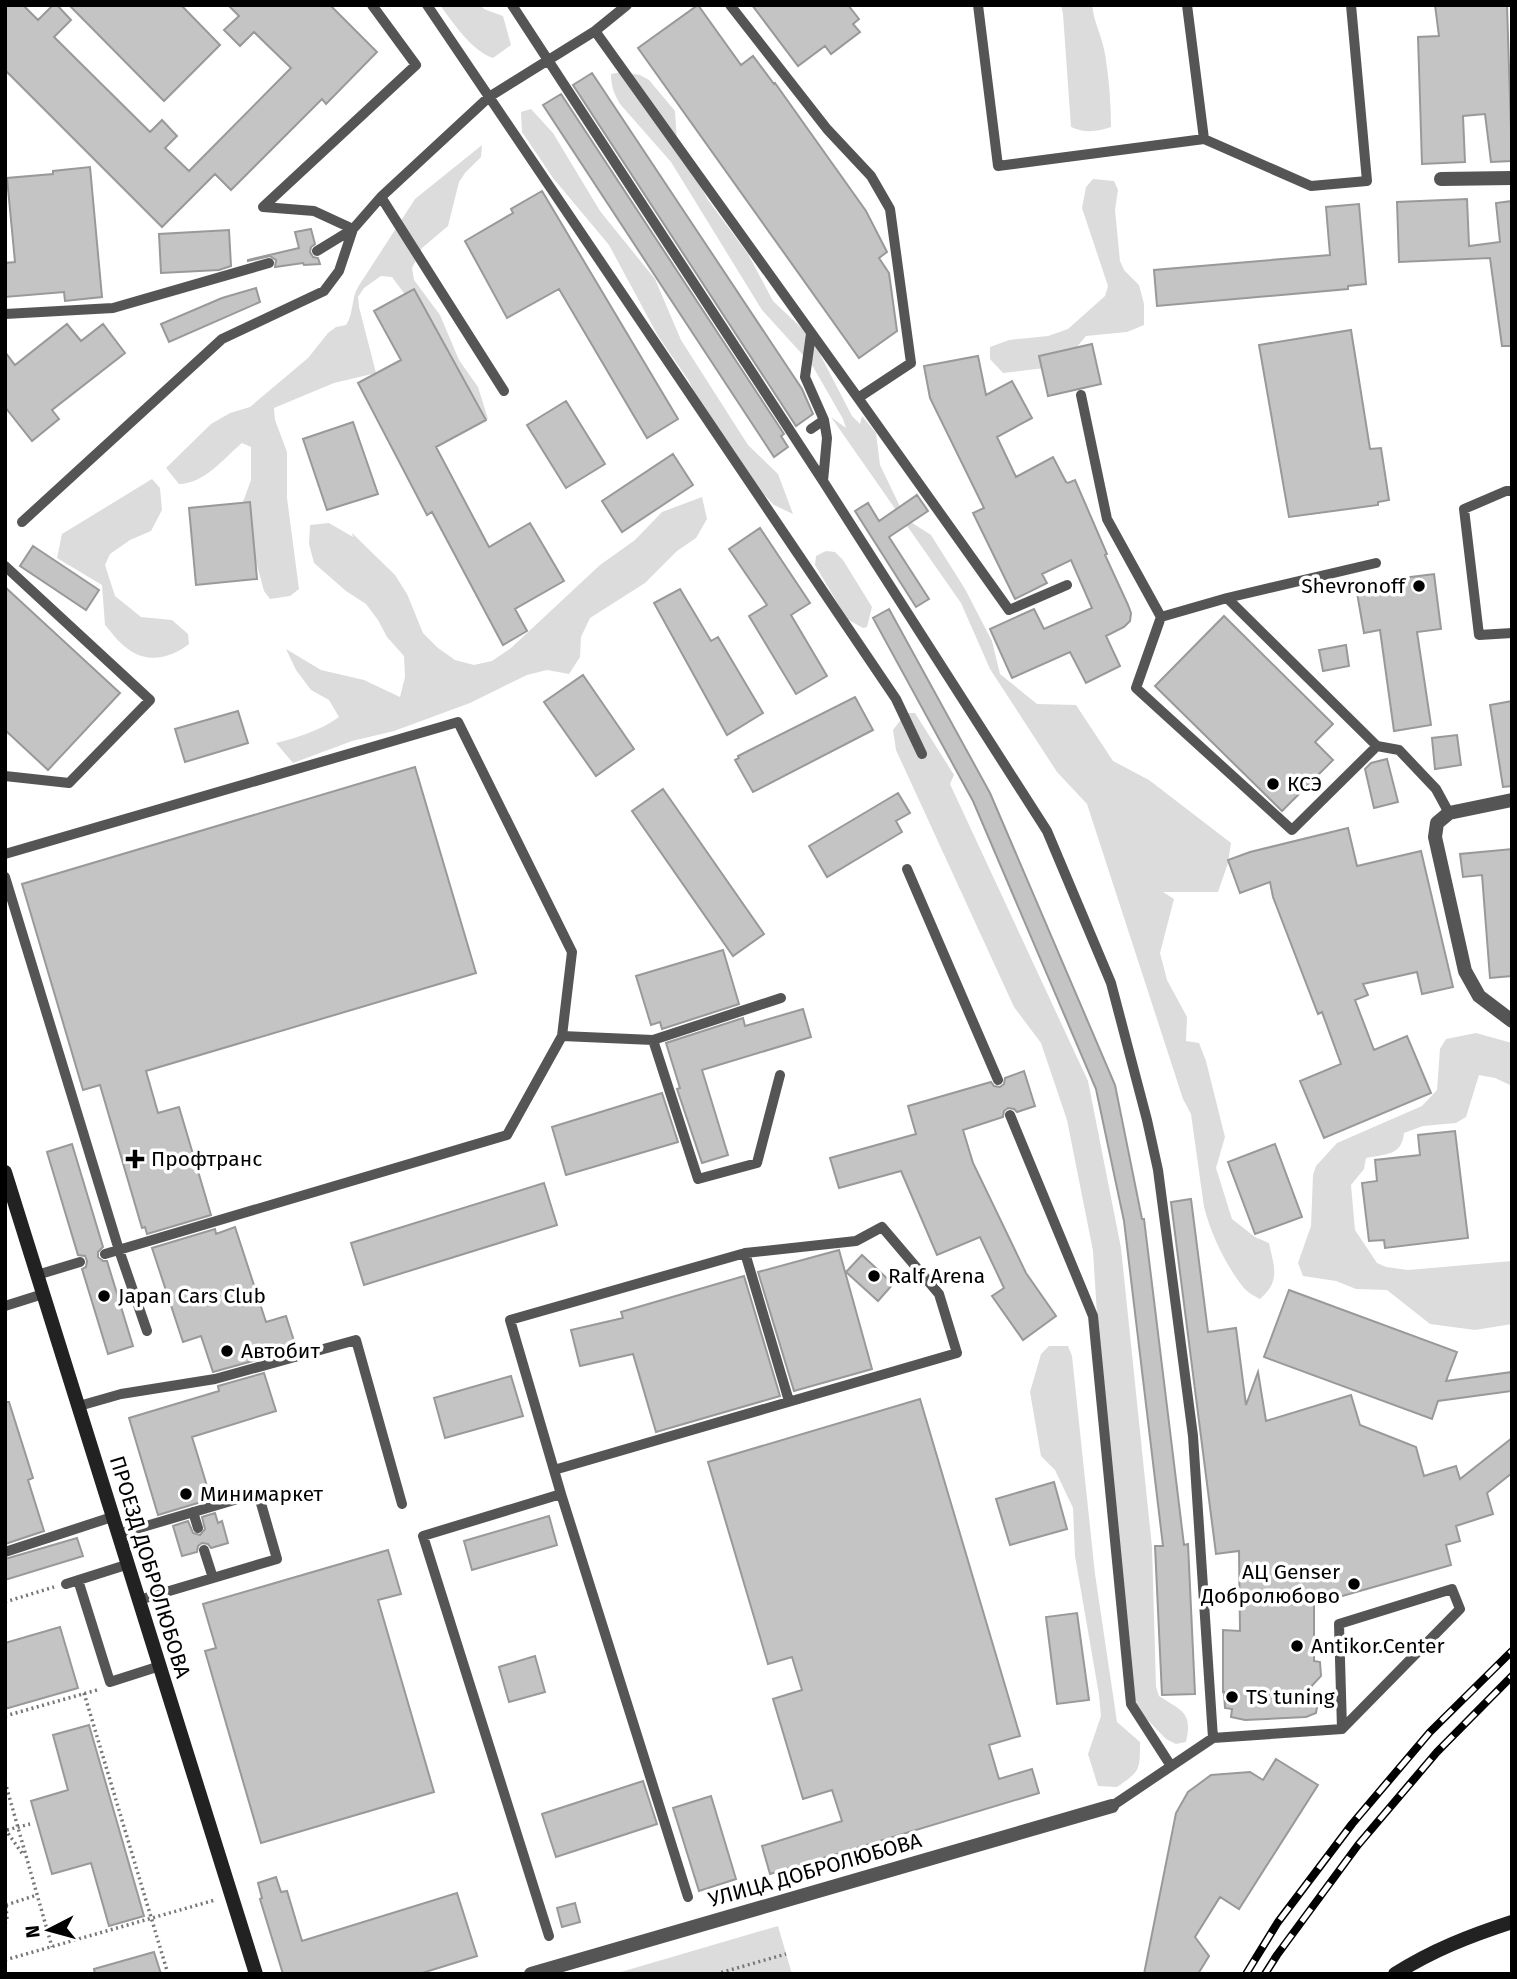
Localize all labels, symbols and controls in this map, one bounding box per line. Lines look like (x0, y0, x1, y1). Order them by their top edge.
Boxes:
place label: Shevronoff (1301, 573, 1407, 599)
marker: Shevronoff (1411, 578, 1427, 594)
place label: КСЭ (1287, 771, 1322, 797)
marker: КСЭ (1265, 776, 1281, 792)
place label: Профтранс (151, 1146, 262, 1172)
marker: Профтранс (125, 1149, 145, 1169)
place label: Ralf Arena (888, 1263, 985, 1289)
marker: Ralf Arena (866, 1268, 882, 1284)
place label: Japan Cars Club (118, 1283, 266, 1309)
marker: Japan Cars Club (96, 1288, 112, 1304)
place label: Автобит (241, 1338, 320, 1364)
marker: Автобит (219, 1343, 235, 1359)
street label: ПРОЕЗД ДОБРОЛЮБОВА (104, 1453, 196, 1681)
place label: Минимаркет (200, 1481, 324, 1507)
marker: Минимаркет (178, 1486, 194, 1502)
place label: АЦ Genser Добролюбово (1200, 1559, 1340, 1609)
marker: АЦ Genser Добролюбово (1346, 1576, 1362, 1592)
place label: Antikor.Center (1311, 1633, 1445, 1659)
marker: Antikor.Center (1289, 1638, 1305, 1654)
place label: TS tuning (1246, 1684, 1335, 1710)
marker: TS tuning (1224, 1689, 1240, 1705)
street label: УЛИЦА ДОБРОЛЮБОВА (705, 1827, 925, 1913)
north arrow (14, 1895, 84, 1965)
text: N (20, 1924, 45, 1939)

